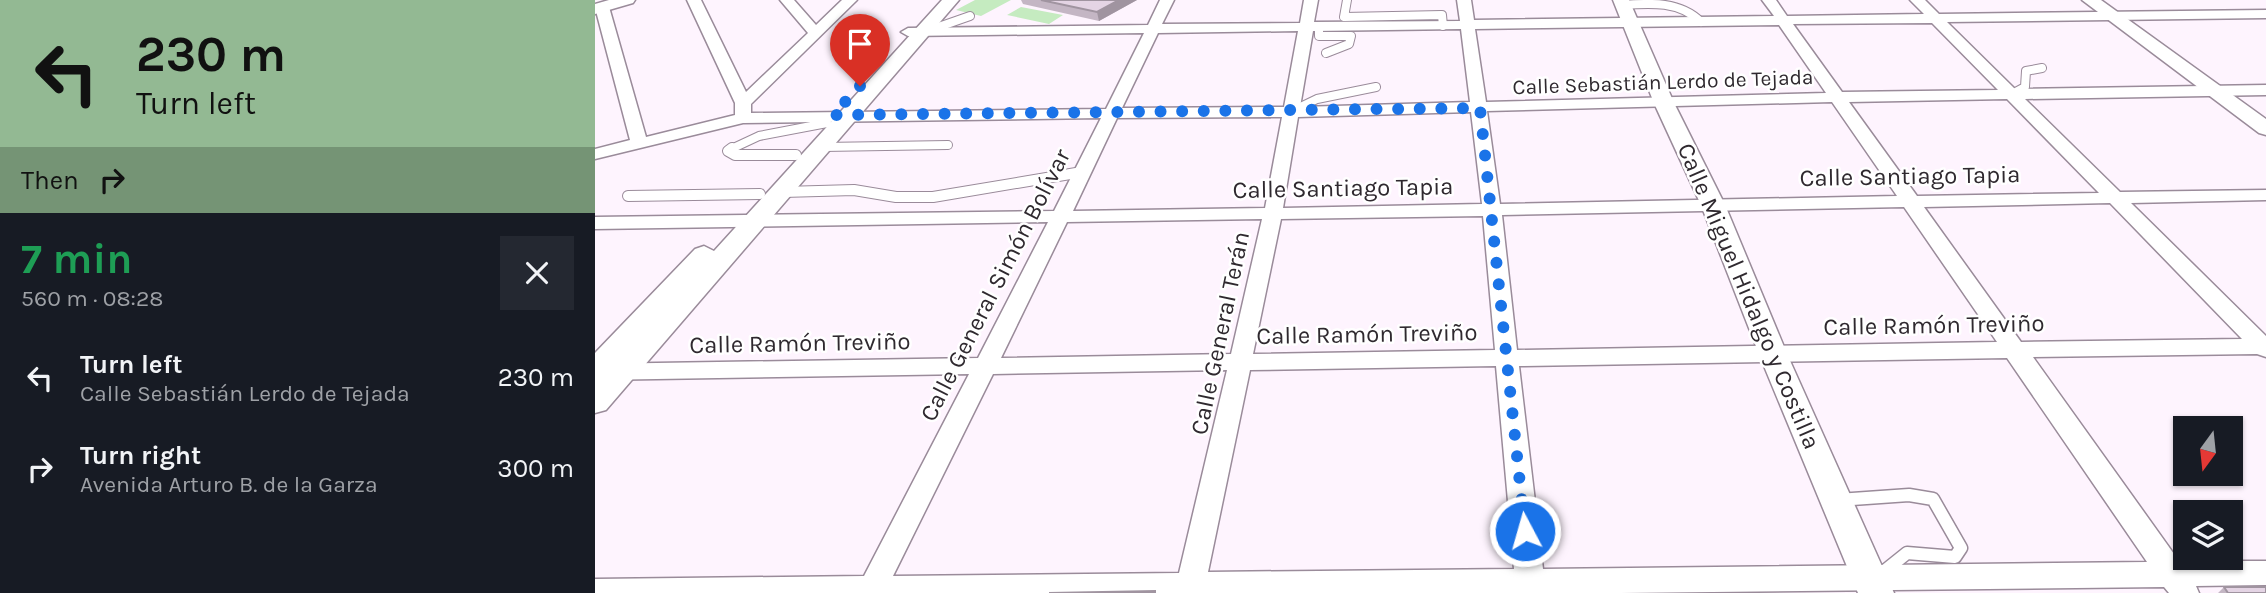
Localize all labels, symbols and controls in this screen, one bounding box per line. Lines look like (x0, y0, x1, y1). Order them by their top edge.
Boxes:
pin (830, 14, 890, 86)
icon: arrive (841, 25, 879, 63)
text: 230 m (136, 26, 286, 83)
icon: left (21, 28, 112, 119)
street label: Calle Sebastián Lerdo de Tejada (1512, 65, 1814, 99)
text: Turn left (136, 85, 256, 122)
street label: Calle Miguel Hidalgo y Costilla (1672, 139, 1826, 453)
street label: Calle General Simón Bolívar (914, 144, 1076, 426)
street label: Calle Santiago Tapia (1799, 160, 2021, 192)
icon: right (93, 161, 131, 199)
text: Then (21, 165, 79, 196)
street label: Calle Santiago Tapia (1232, 172, 1454, 204)
street label: Calle General Terán (1185, 229, 1255, 437)
text: 7 min (21, 234, 132, 284)
button: close (500, 236, 574, 310)
text: 560 m · 08:28 (21, 285, 163, 312)
street label: Calle Ramón Treviño (1823, 309, 2045, 341)
street label: Calle Ramón Treviño (1256, 318, 1478, 350)
street label: Calle Ramón Treviño (689, 327, 911, 359)
text: Turn left (80, 349, 182, 380)
icon: left (21, 359, 59, 397)
text: 230 m (498, 362, 574, 393)
text: Calle Sebastián Lerdo de Tejada (80, 380, 410, 407)
north arrow (2173, 416, 2243, 486)
map controls (2173, 416, 2243, 570)
text: Turn right (80, 440, 201, 471)
icon: right (21, 450, 59, 488)
text: 300 m (497, 453, 574, 484)
text: Avenida Arturo B. de la Garza (80, 471, 378, 498)
position arrow (1488, 494, 1562, 568)
button: layers (2173, 500, 2243, 570)

